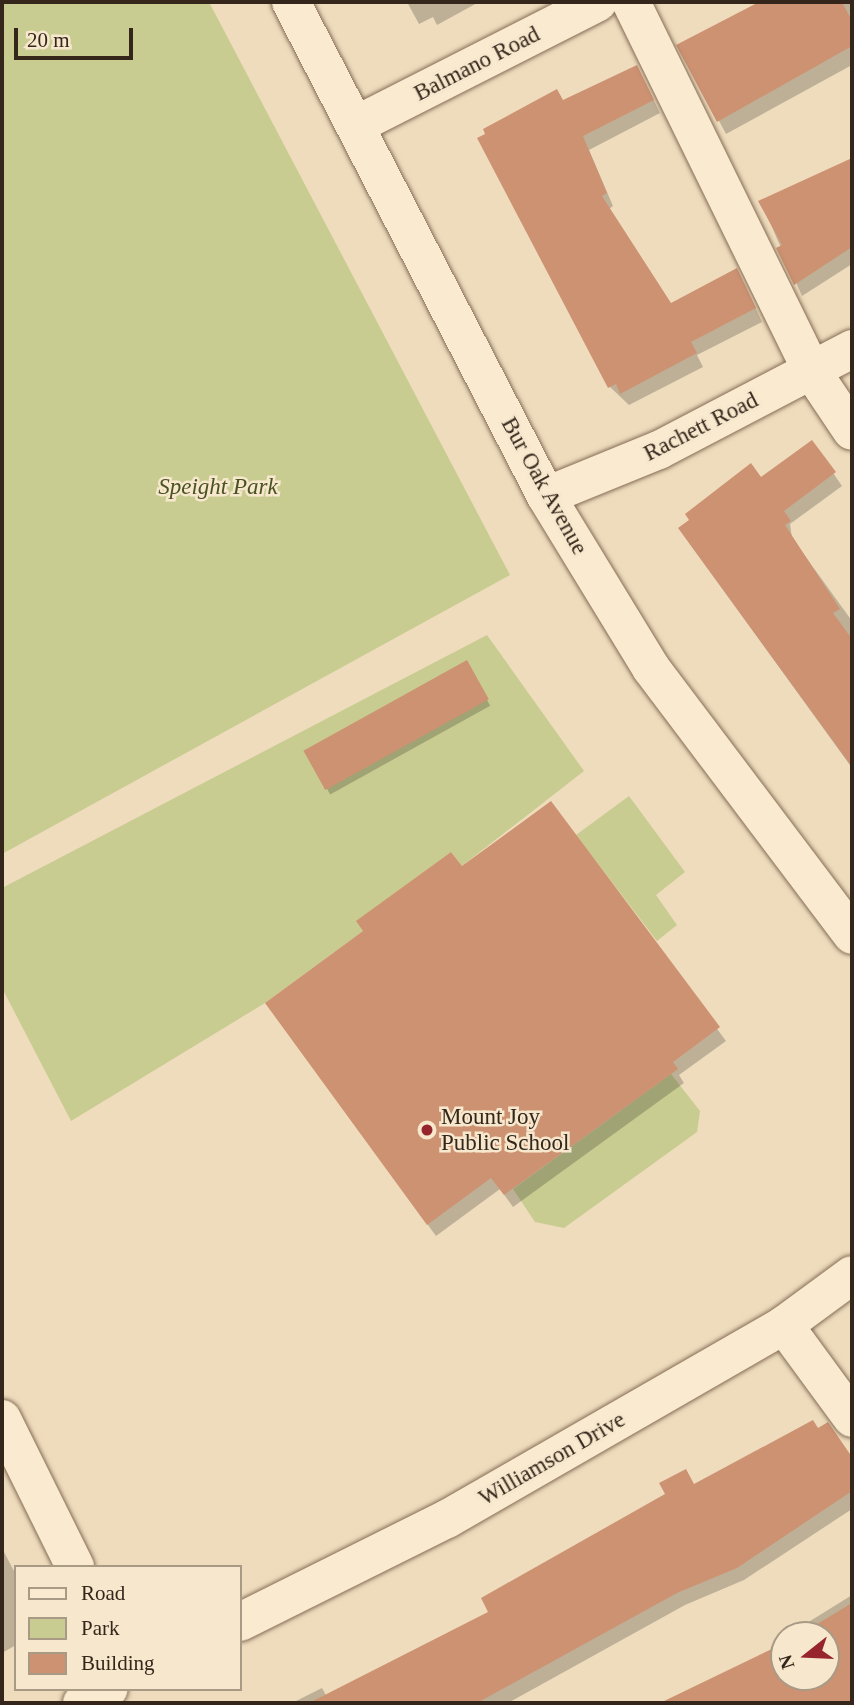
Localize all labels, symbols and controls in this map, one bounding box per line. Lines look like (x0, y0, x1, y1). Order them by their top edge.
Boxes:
scale bar (18, 14, 136, 58)
street label: Balmano Road (410, 21, 544, 107)
text: 20 m (27, 28, 70, 52)
street label: Rachett Road (639, 386, 763, 468)
street label: Bur Oak Avenue (495, 412, 593, 560)
park label: Speight Park (158, 473, 278, 501)
place label: Mount Joy Public School (441, 1103, 569, 1157)
marker: Mount Joy Public School (419, 1122, 435, 1138)
street label: Williamson Drive (474, 1406, 630, 1512)
legend (14, 1565, 242, 1691)
text: Road (81, 1581, 125, 1605)
text: Park (81, 1616, 120, 1640)
north arrow (770, 1621, 840, 1691)
text: Building (81, 1651, 155, 1675)
text: N (774, 1652, 799, 1672)

